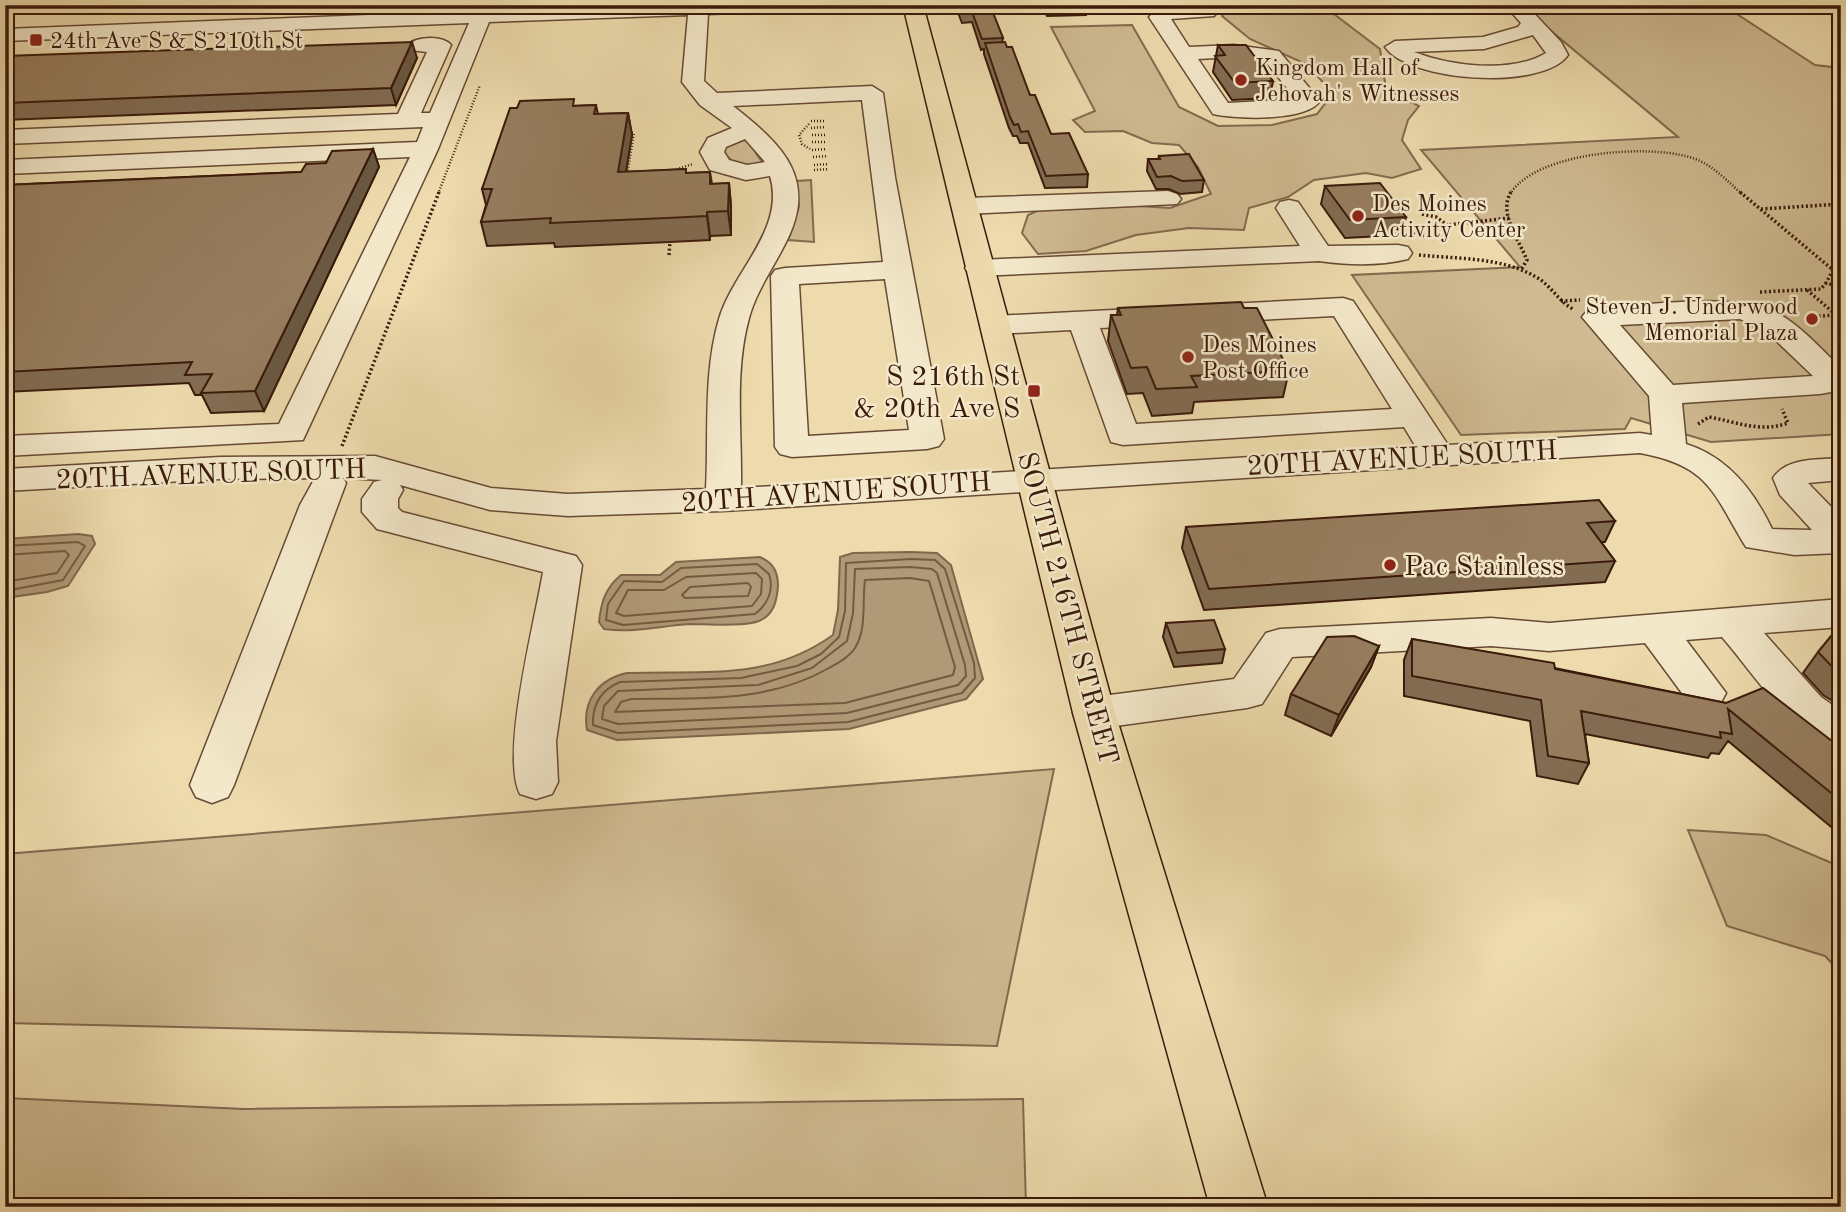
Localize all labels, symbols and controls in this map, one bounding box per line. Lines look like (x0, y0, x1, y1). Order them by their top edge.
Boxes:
place label: 24th Ave S & S 210th St (50, 30, 303, 53)
marker: 24th Ave S & S 210th St (28, 32, 44, 48)
place label: Kingdom Hall of Jehovah's Witnesses (1255, 57, 1460, 106)
marker: Kingdom Hall of Jehovah's Witnesses (1233, 72, 1249, 88)
place label: Des Moines Activity Center (1372, 193, 1525, 242)
marker: Des Moines Activity Center (1350, 208, 1366, 224)
place label: Steven J. Underwood Memorial Plaza (1585, 296, 1798, 345)
marker: Steven J. Underwood Memorial Plaza (1804, 311, 1820, 327)
place label: Des Moines Post Office (1202, 334, 1317, 383)
marker: Des Moines Post Office (1180, 349, 1196, 365)
place label: S 216th St & 20th Ave S (854, 364, 1020, 424)
marker: S 216th St & 20th Ave S (1026, 383, 1042, 399)
street label: 20TH AVENUE SOUTH (1246, 438, 1558, 482)
street label: SOUTH 216TH STREET (1011, 449, 1121, 768)
street label: 20TH AVENUE SOUTH (55, 457, 367, 495)
street label: 20TH AVENUE SOUTH (680, 469, 992, 519)
place label: Pac Stainless (1404, 554, 1564, 582)
marker: Pac Stainless (1382, 557, 1398, 573)

